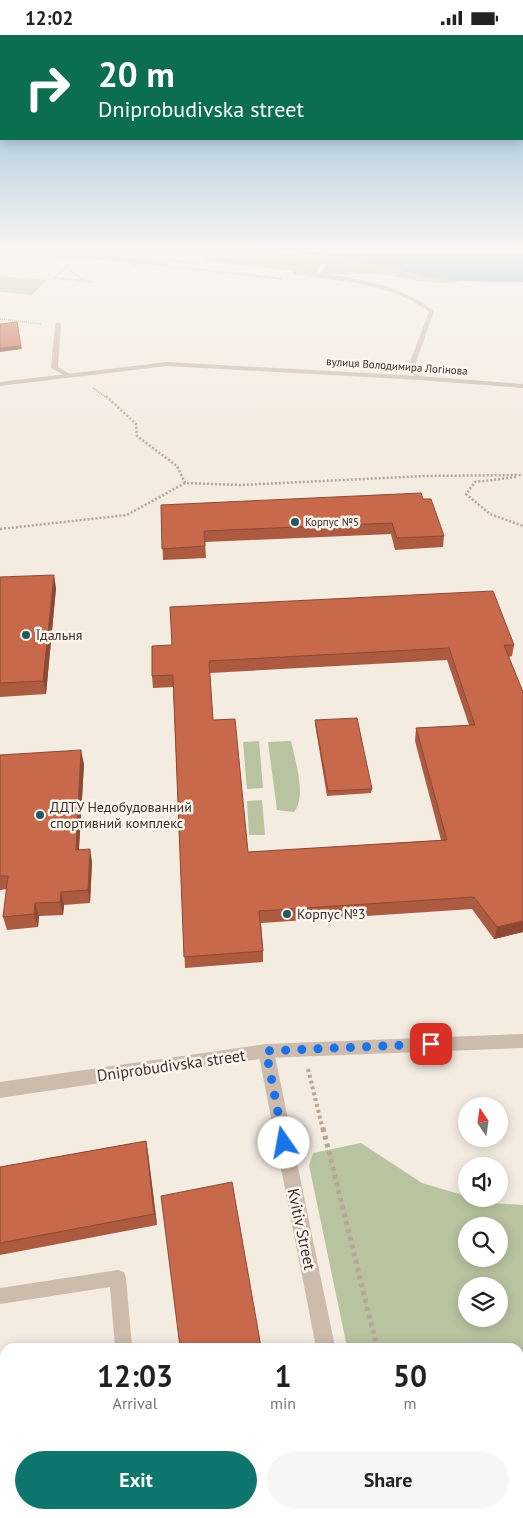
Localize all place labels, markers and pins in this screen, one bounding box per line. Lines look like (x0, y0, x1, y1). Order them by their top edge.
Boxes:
place label: Корпус №5 (305, 515, 359, 529)
marker: Корпус №5 (289, 516, 301, 528)
place label: Їдальня (36, 626, 82, 644)
marker: Їдальня (20, 629, 32, 641)
place label: ДДТУ Недобудованний спортивний комплекс (50, 798, 192, 832)
marker: ДДТУ Недобудованний спортивний комплекс (34, 809, 46, 821)
place label: Корпус №3 (297, 905, 366, 923)
marker: Корпус №3 (281, 908, 293, 920)
pin (410, 1023, 452, 1065)

